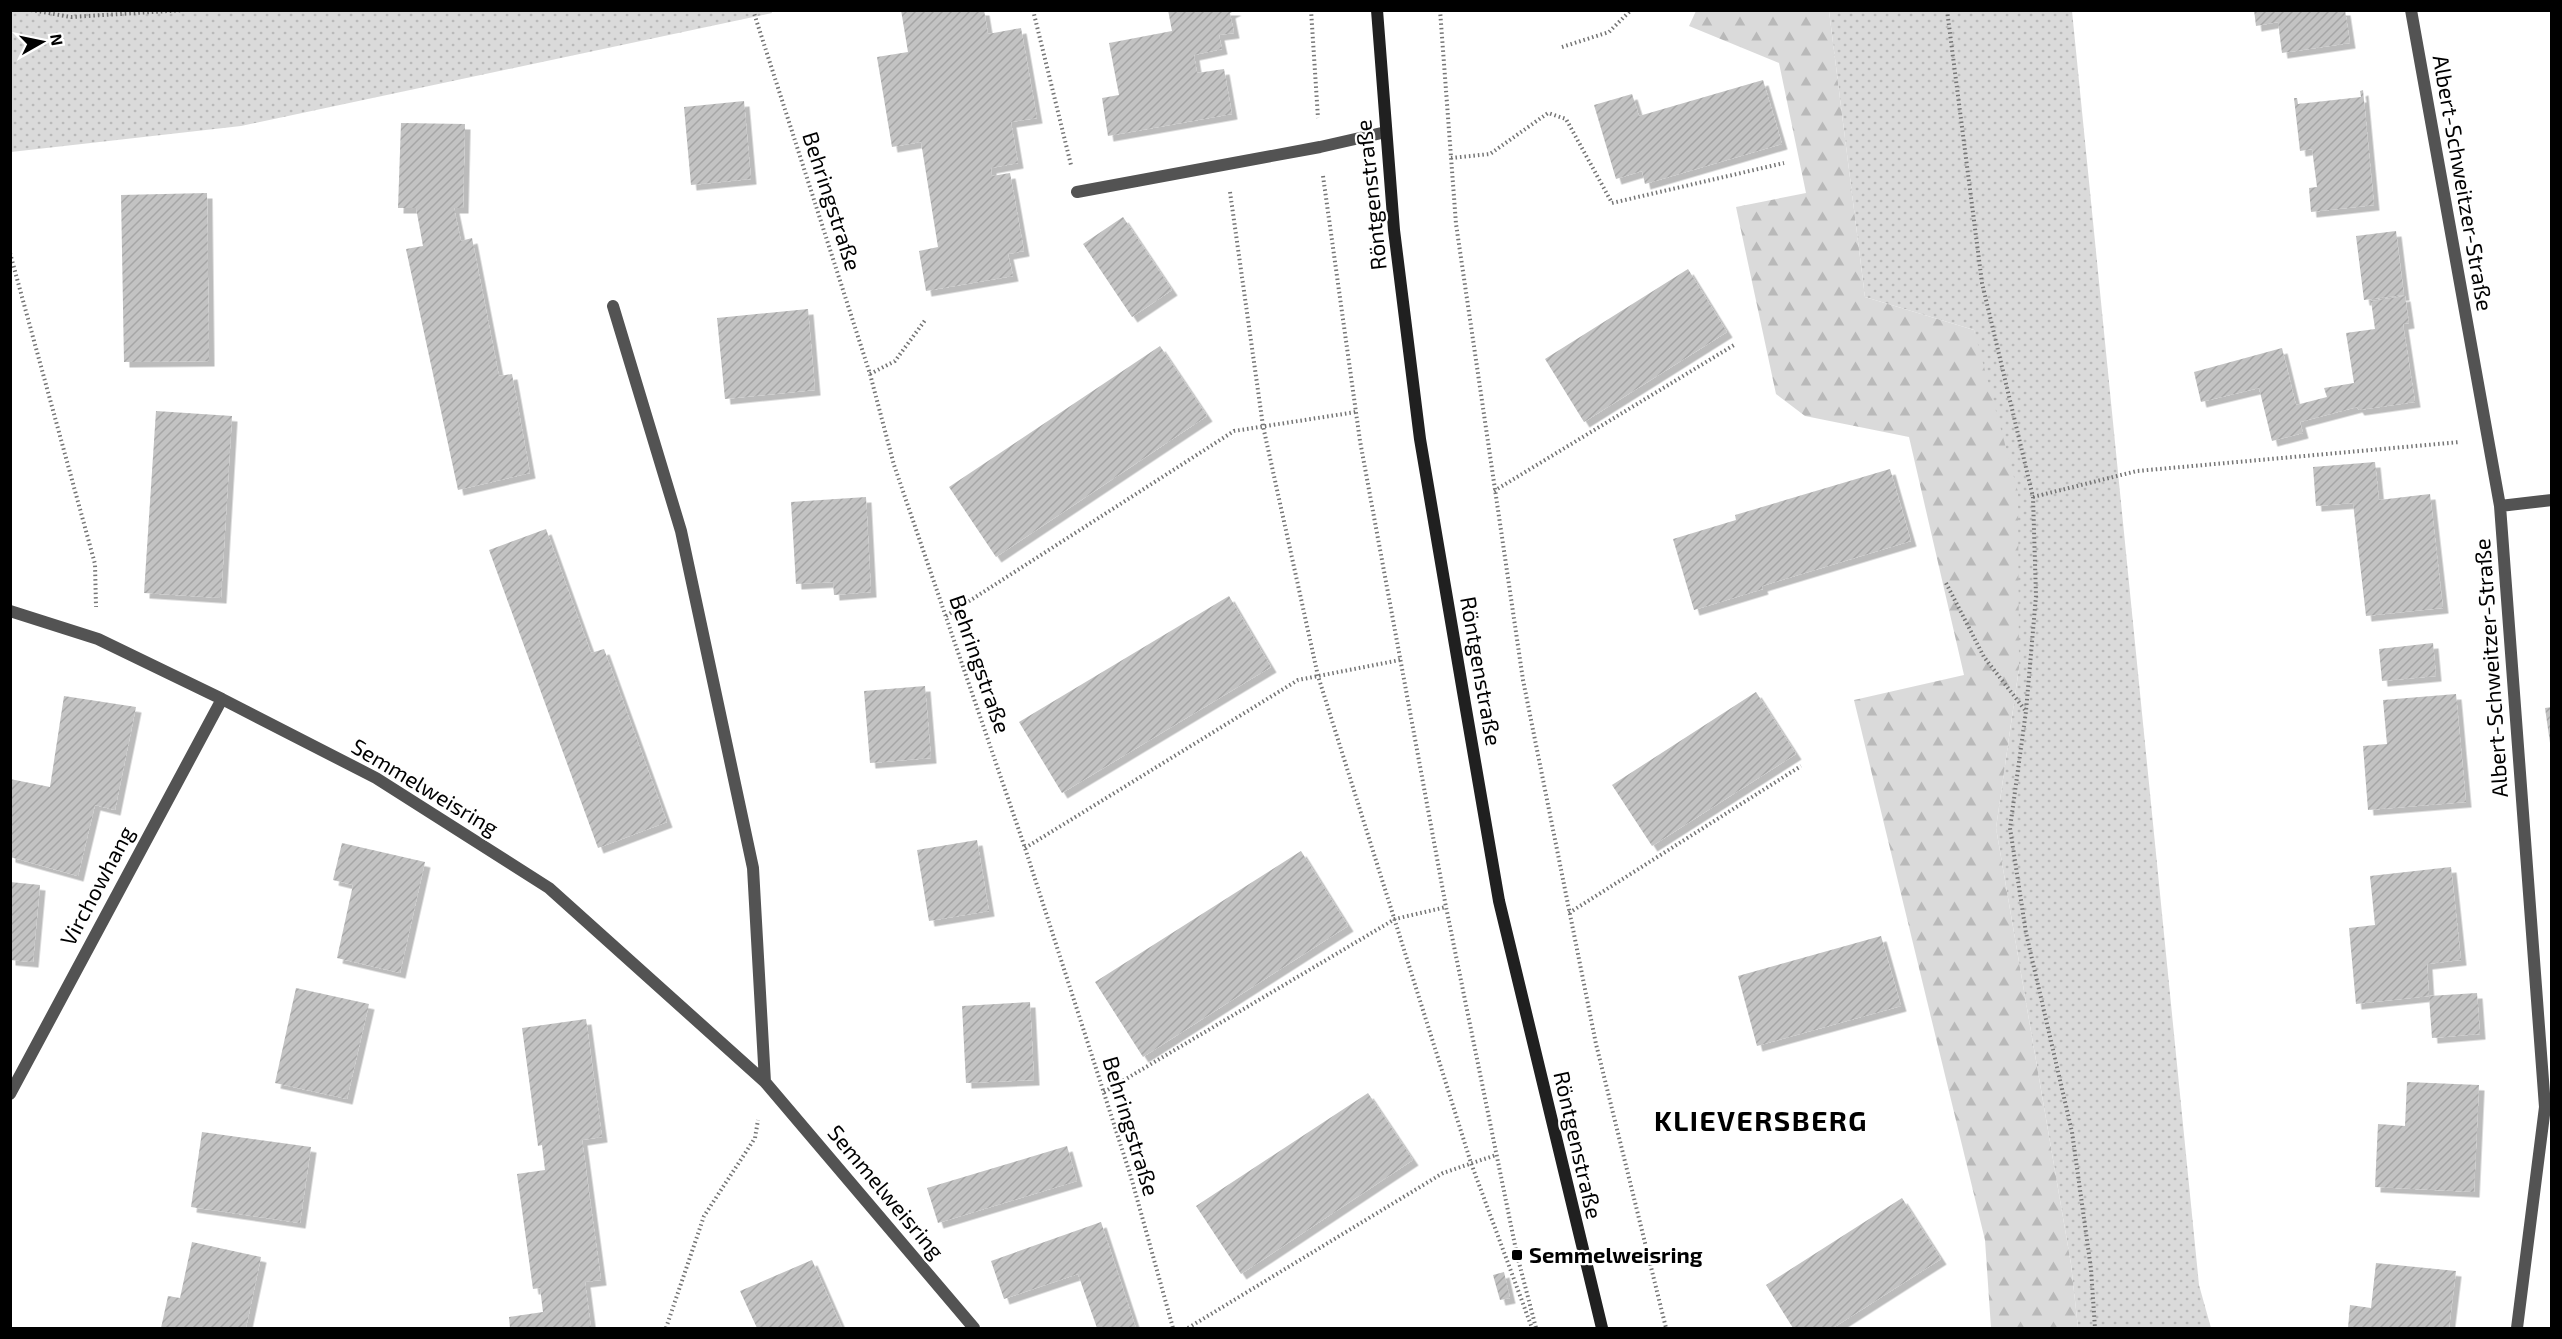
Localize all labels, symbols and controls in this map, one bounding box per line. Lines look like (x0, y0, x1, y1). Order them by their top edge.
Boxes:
north arrow (12, 12, 72, 72)
text: N (47, 32, 68, 47)
street label: Albert-Schweitzer-Straße (2429, 53, 2499, 313)
street label: Röntgenstraße (1349, 119, 1391, 272)
street label: Behringstraße (798, 128, 868, 274)
street label: Albert-Schweitzer-Straße (2468, 538, 2512, 798)
street label: Behringstraße (945, 591, 1017, 736)
street label: Röntgenstraße (1456, 594, 1508, 747)
street label: Semmelweisring (347, 732, 504, 840)
street label: Virchowhang (54, 821, 138, 950)
street label: Behringstraße (1098, 1053, 1166, 1199)
street label: Röntgenstraße (1549, 1068, 1609, 1221)
district label: KLIEVERSBERG (1654, 1103, 1868, 1137)
street label: Semmelweisring (823, 1119, 950, 1264)
place label: Semmelweisring (1529, 1241, 1703, 1267)
marker: Semmelweisring (1510, 1248, 1524, 1262)

